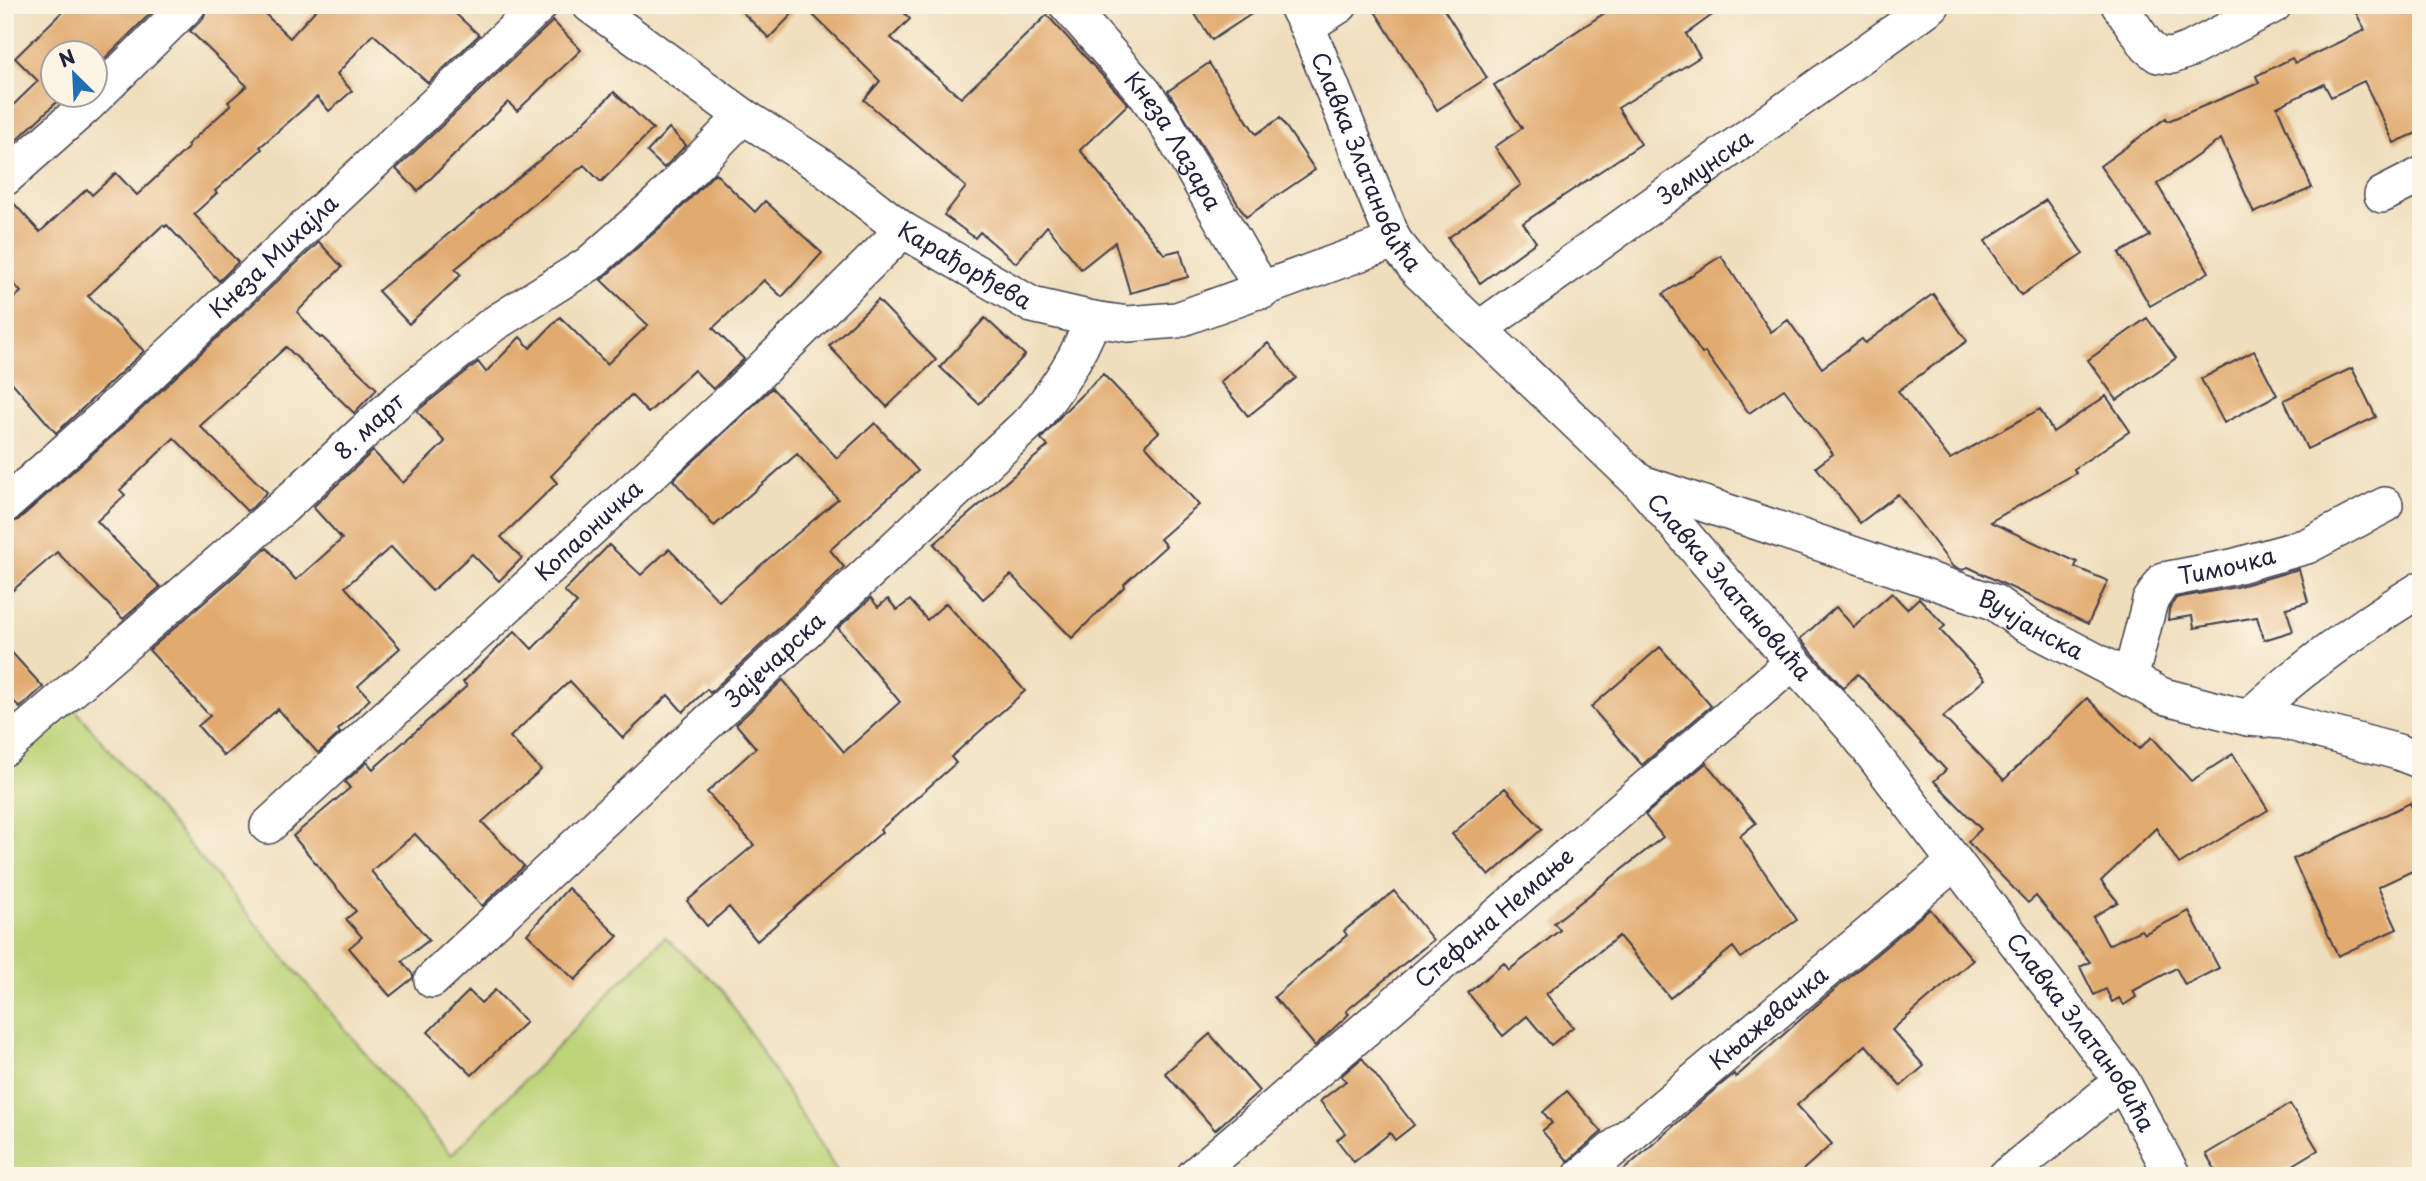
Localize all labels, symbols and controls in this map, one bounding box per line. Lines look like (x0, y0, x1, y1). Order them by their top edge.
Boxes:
north arrow (38, 38, 108, 108)
text: N (54, 42, 79, 73)
street label: Славка Златановића (1303, 46, 1431, 279)
street label: Кнеза Лазара (1117, 62, 1232, 217)
street label: Земунска (1649, 119, 1760, 212)
street label: Кнеза Михајла (200, 185, 346, 326)
street label: Карађорђева (892, 212, 1040, 318)
street label: 8. март (325, 383, 412, 467)
street label: Копаоничка (526, 470, 650, 588)
street label: Славка Златановића (1639, 484, 1821, 688)
street label: Тимочка (2175, 537, 2280, 593)
street label: Вучјанска (1974, 579, 2091, 668)
street label: Зајечарска (715, 602, 833, 716)
street label: Стефана Немање (1406, 838, 1581, 996)
street label: Славка Златановића (1999, 924, 2165, 1138)
street label: Књажевачка (1700, 956, 1835, 1078)

